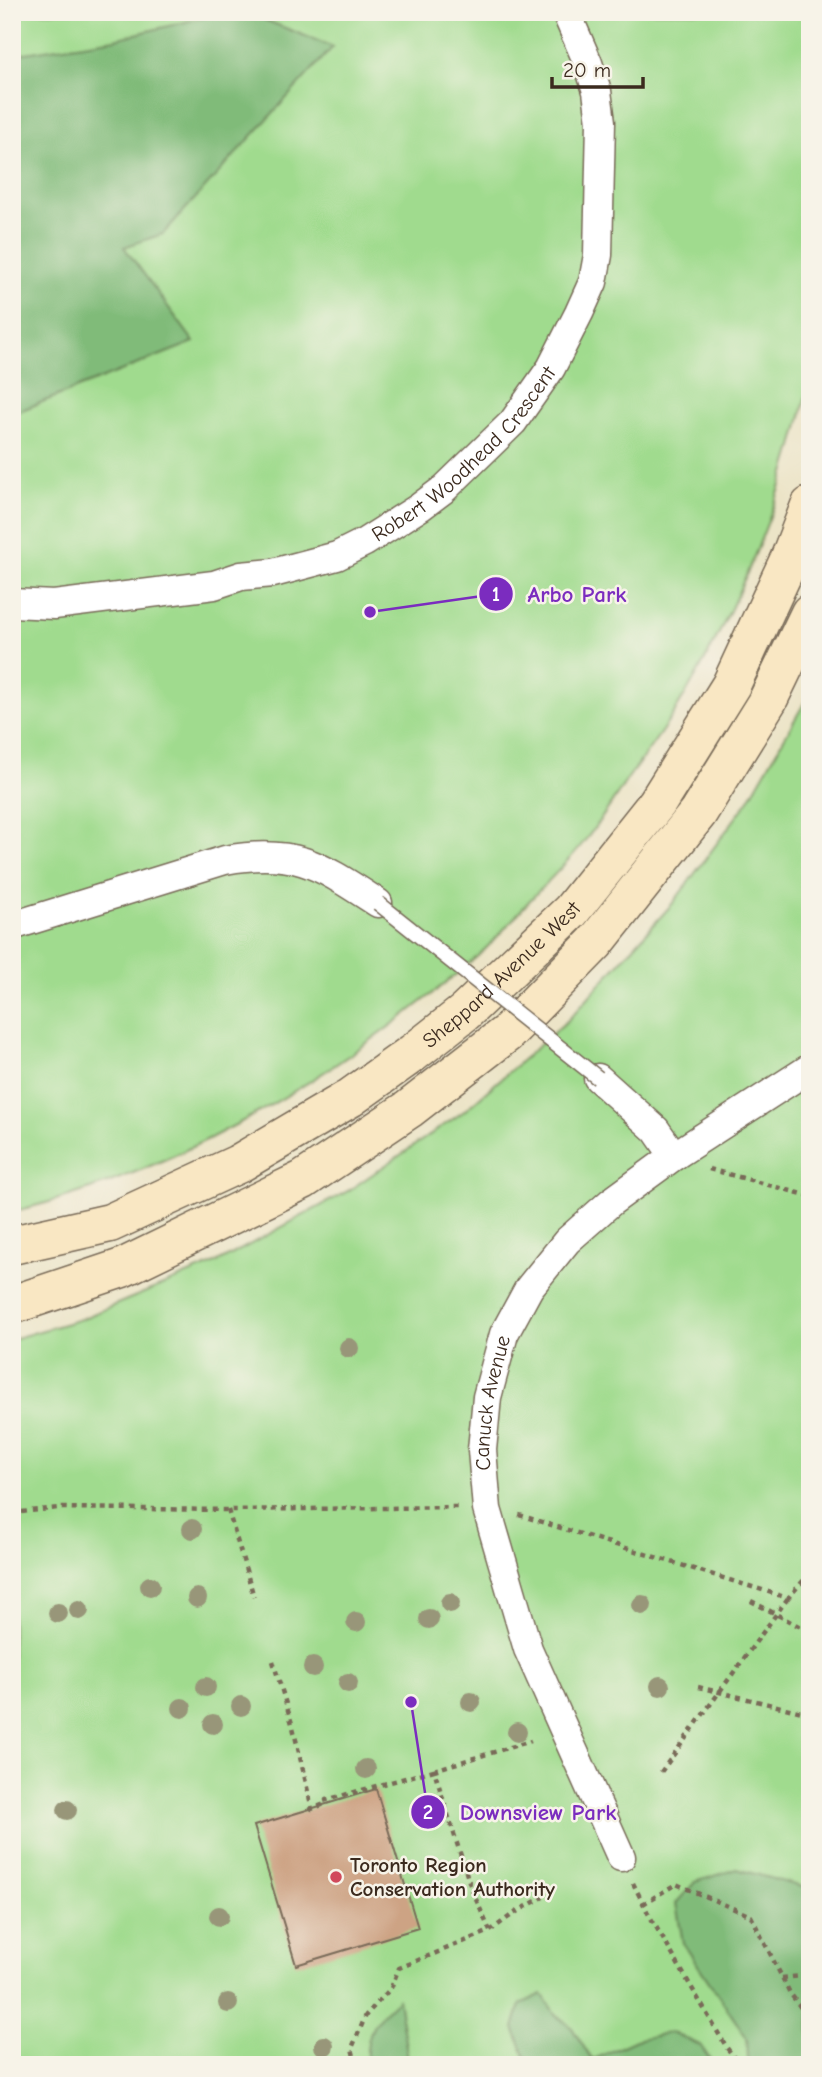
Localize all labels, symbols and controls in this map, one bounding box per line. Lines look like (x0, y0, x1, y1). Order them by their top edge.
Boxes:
scale bar (552, 46, 644, 90)
text: 20 m (563, 58, 611, 82)
street label: Robert Woodhead Crescent (367, 361, 561, 547)
callout: Arbo Park (478, 572, 640, 616)
text: Arbo Park (528, 581, 627, 608)
text: 1 (492, 582, 500, 606)
street label: Sheppard Avenue West (418, 896, 586, 1053)
street label: Canuck Avenue (470, 1333, 515, 1472)
callout: Downsview Park (411, 1790, 631, 1834)
text: Downsview Park (460, 1799, 616, 1826)
text: 2 (423, 1800, 433, 1824)
place label: Toronto Region Conservation Authority (350, 1853, 555, 1901)
marker: Toronto Region Conservation Authority (328, 1869, 344, 1885)

